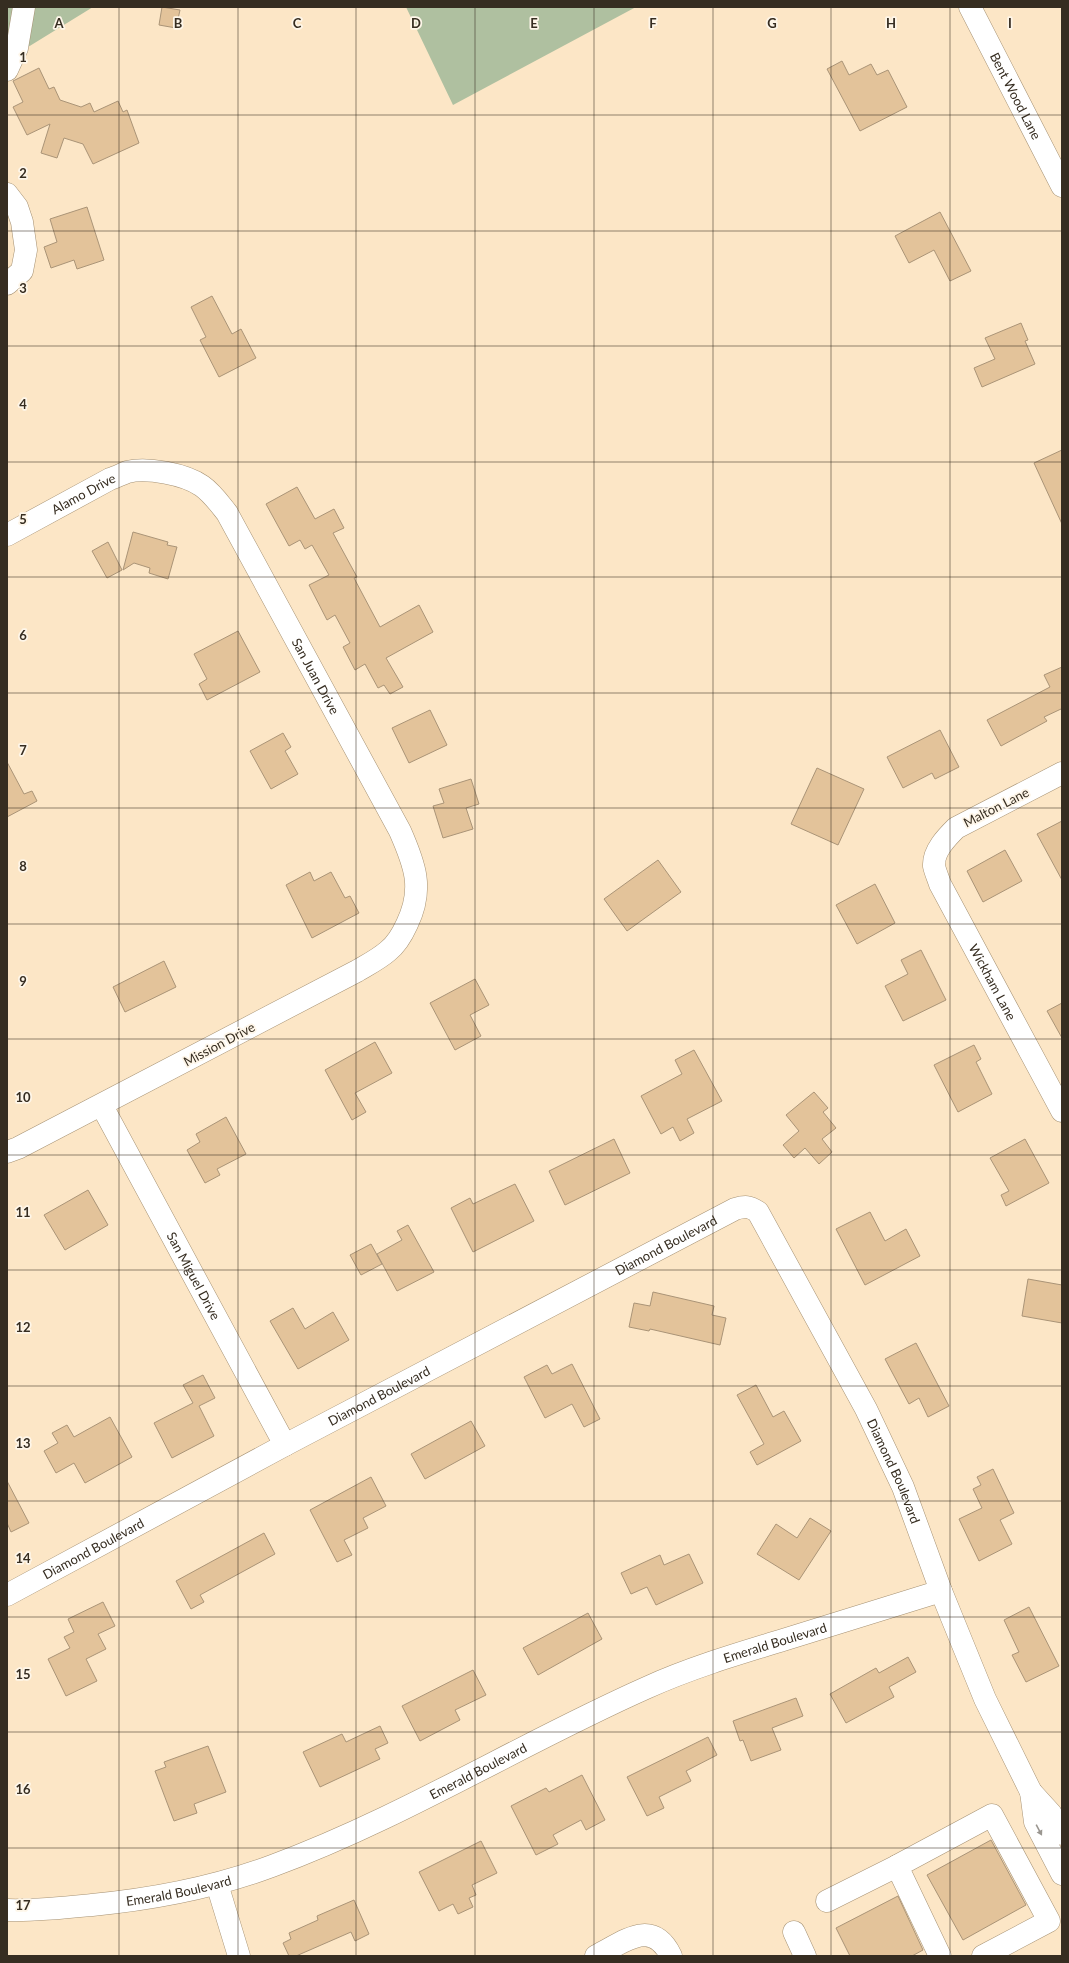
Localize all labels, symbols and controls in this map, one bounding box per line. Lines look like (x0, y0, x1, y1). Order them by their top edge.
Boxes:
text: A (53, 15, 64, 31)
text: B (174, 15, 183, 31)
text: C (293, 15, 302, 31)
text: D (411, 15, 421, 31)
text: E (530, 15, 538, 31)
text: F (649, 15, 657, 31)
text: G (767, 15, 777, 31)
text: H (886, 15, 896, 31)
text: I (1008, 15, 1012, 31)
text: 1 (19, 49, 27, 65)
street label: Bent Wood Lane (987, 50, 1045, 142)
text: 2 (19, 165, 27, 181)
text: 3 (19, 280, 27, 296)
text: 4 (19, 396, 27, 412)
street label: Alamo Drive (49, 470, 118, 517)
text: 5 (19, 511, 27, 527)
text: 6 (19, 627, 27, 643)
street label: San Juan Drive (289, 635, 343, 717)
text: 7 (19, 742, 27, 758)
street label: Malton Lane (961, 784, 1031, 830)
text: 8 (19, 858, 27, 874)
street label: Wickham Lane (966, 941, 1020, 1023)
text: 9 (19, 973, 27, 989)
street label: Mission Drive (181, 1018, 257, 1069)
text: 10 (15, 1089, 31, 1105)
text: 11 (15, 1204, 31, 1220)
street label: Diamond Boulevard (612, 1212, 720, 1279)
street label: San Miguel Drive (163, 1229, 224, 1323)
text: 12 (15, 1319, 31, 1335)
street label: Diamond Boulevard (325, 1362, 433, 1429)
street label: Diamond Boulevard (864, 1416, 924, 1526)
text: 13 (15, 1435, 31, 1451)
street label: Diamond Boulevard (40, 1515, 147, 1582)
text: 14 (15, 1550, 31, 1566)
street label: Emerald Boulevard (721, 1619, 829, 1666)
text: 15 (15, 1666, 31, 1682)
street label: Emerald Boulevard (427, 1739, 529, 1802)
text: 16 (15, 1781, 31, 1797)
one-way arrow (1036, 1824, 1042, 1835)
street label: Emerald Boulevard (125, 1872, 233, 1909)
text: 17 (15, 1897, 31, 1913)

